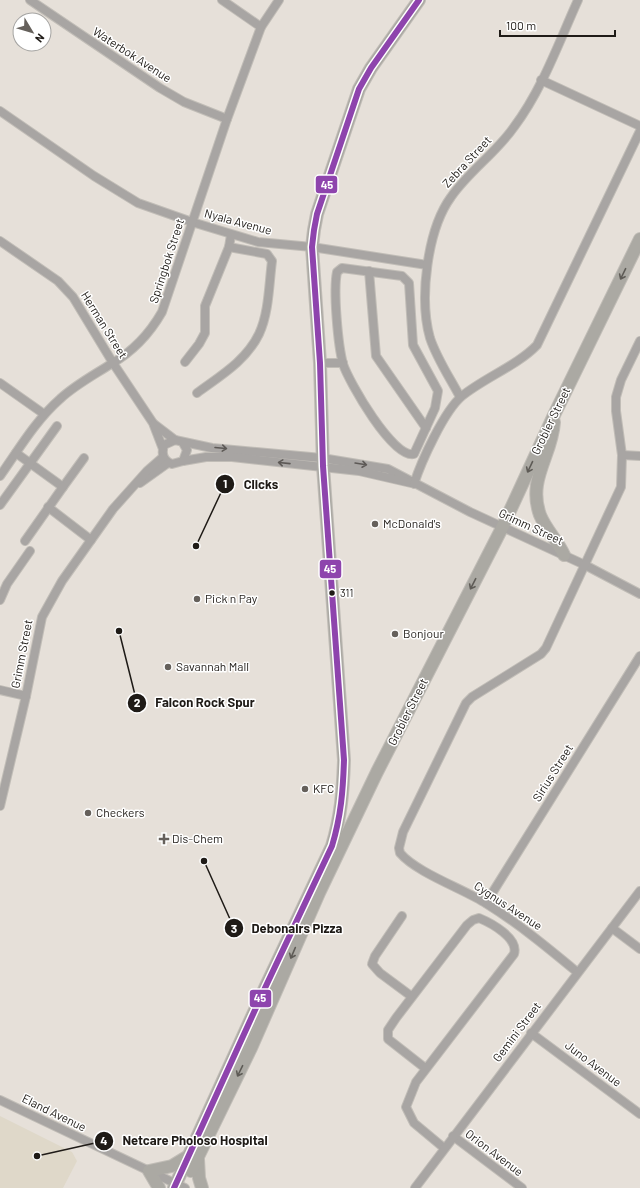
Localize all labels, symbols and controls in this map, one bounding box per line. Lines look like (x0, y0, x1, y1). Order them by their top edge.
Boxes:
north arrow (12, 12, 52, 52)
scale bar (500, 12, 615, 38)
text: 100 m (506, 18, 536, 32)
street label: Waterbok Avenue (91, 24, 174, 85)
text: N (33, 32, 48, 45)
street label: Zebra Street (439, 133, 494, 190)
line badge: 45 (315, 175, 338, 194)
text: 45 (321, 178, 333, 191)
street label: Nyala Avenue (203, 205, 273, 237)
street label: Springbok Street (146, 217, 186, 305)
one-way arrow (619, 268, 626, 280)
street label: Herman Street (79, 288, 131, 361)
street label: Grobler Street (528, 384, 572, 457)
one-way arrow (214, 445, 227, 452)
one-way arrow (278, 459, 291, 467)
one-way arrow (354, 460, 367, 468)
one-way arrow (526, 461, 533, 473)
callout: Clicks (215, 471, 286, 496)
text: 1 (223, 476, 227, 490)
text: Clicks (244, 476, 279, 492)
street label: Grimm Street (497, 505, 566, 547)
place label: McDonald's (383, 516, 441, 530)
marker: McDonald's (370, 519, 380, 529)
line badge: 45 (319, 559, 342, 579)
text: 45 (324, 562, 336, 575)
one-way arrow (469, 578, 476, 590)
place label: 311 (340, 586, 353, 599)
marker: 311 (327, 588, 337, 598)
place label: Pick n Pay (205, 591, 258, 605)
marker: Pick n Pay (192, 594, 202, 604)
street label: Grimm Street (7, 618, 35, 689)
place label: Bonjour (403, 626, 444, 640)
marker: Bonjour (390, 629, 400, 639)
place label: Savannah Mall (176, 659, 249, 673)
marker: Savannah Mall (163, 662, 173, 672)
street label: Grobler Street (384, 676, 430, 747)
callout: Falcon Rock Spur (127, 690, 262, 715)
text: Falcon Rock Spur (155, 694, 255, 710)
text: 2 (134, 695, 141, 709)
street label: Sirius Street (529, 741, 575, 804)
place label: KFC (313, 781, 334, 795)
marker: KFC (300, 784, 310, 794)
place label: Checkers (96, 805, 145, 819)
marker: Checkers (83, 808, 93, 818)
place label: Dis-Chem (172, 831, 223, 845)
marker: Dis-Chem (159, 834, 169, 844)
street label: Cygnus Avenue (472, 878, 545, 932)
callout: Debonairs Pizza (224, 916, 351, 941)
text: Debonairs Pizza (252, 920, 343, 936)
text: 3 (231, 921, 237, 935)
one-way arrow (288, 947, 296, 959)
line badge: 45 (249, 989, 272, 1008)
text: 45 (254, 991, 266, 1004)
street label: Gemini Street (489, 999, 543, 1064)
street label: Juno Avenue (563, 1038, 625, 1089)
one-way arrow (236, 1065, 243, 1077)
street label: Eland Avenue (20, 1091, 89, 1134)
street label: Orion Avenue (463, 1126, 526, 1178)
callout: Netcare Pholoso Hospital (94, 1128, 276, 1153)
text: Netcare Pholoso Hospital (122, 1132, 268, 1148)
text: 4 (100, 1133, 108, 1147)

